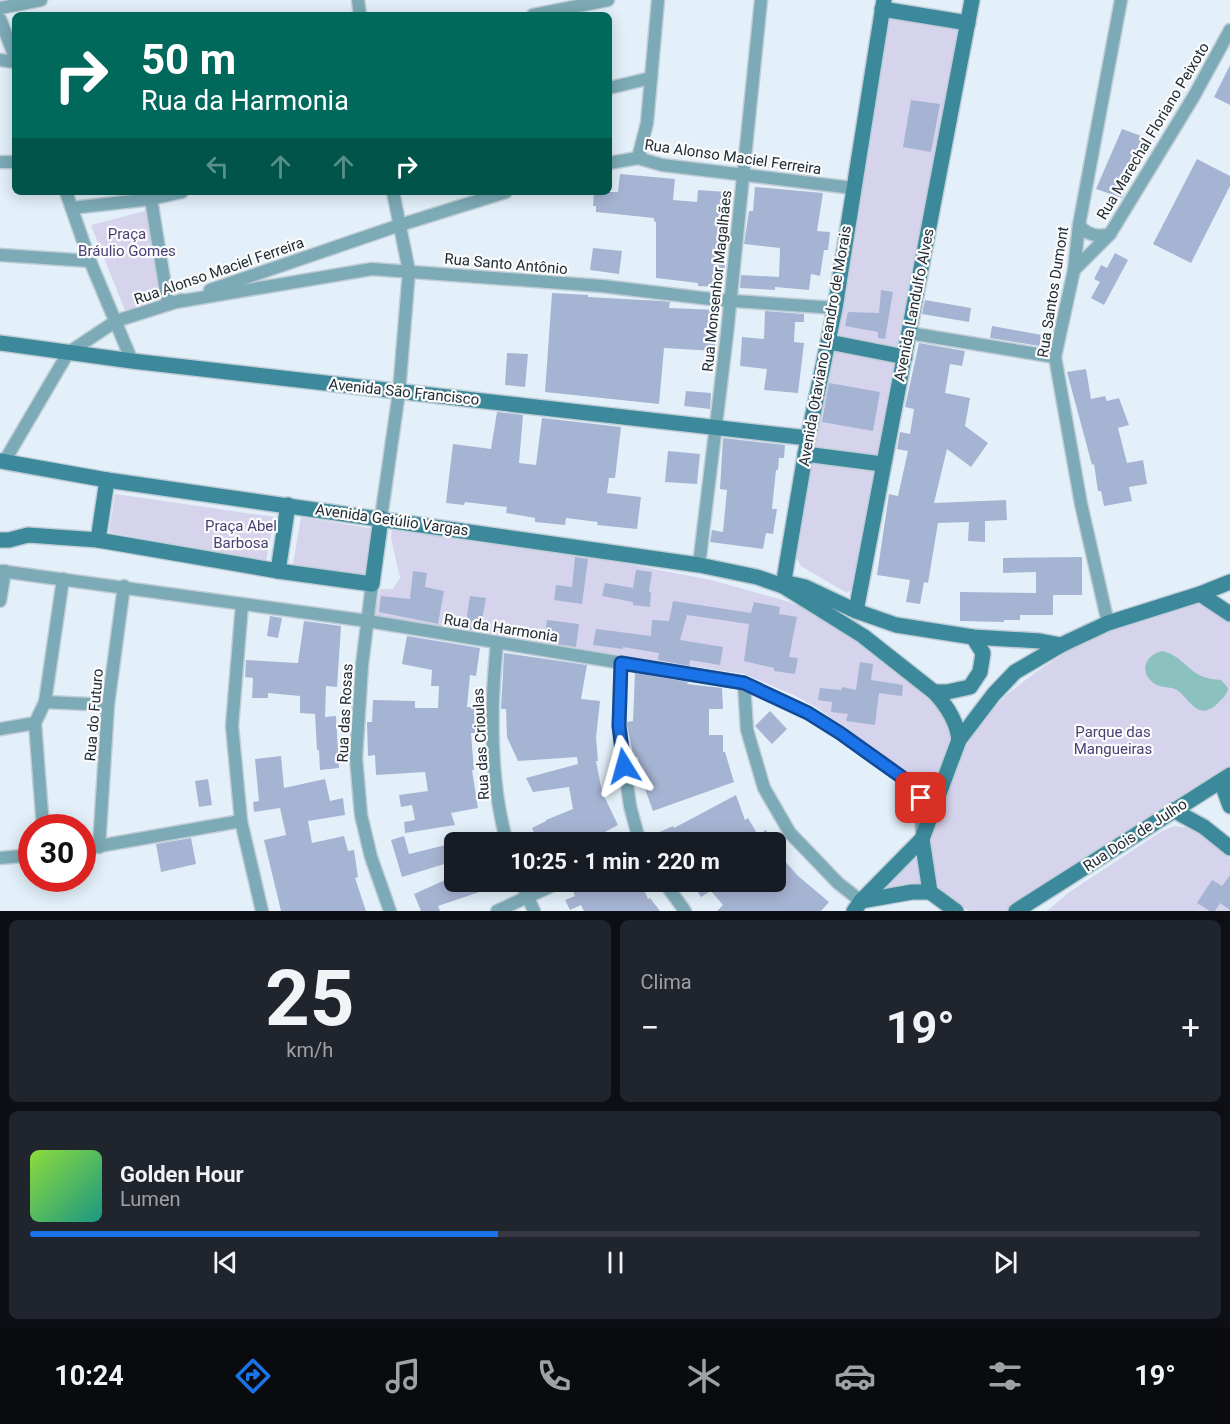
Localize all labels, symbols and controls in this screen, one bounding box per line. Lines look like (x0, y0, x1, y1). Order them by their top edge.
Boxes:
text: 50 m (141, 35, 236, 84)
icon: right (42, 36, 120, 114)
street label: Rua Marechal Floriano Peixoto (1093, 39, 1213, 223)
text: Rua da Harmonia (141, 85, 349, 117)
street label: Rua Alonso Maciel Ferreira (643, 136, 823, 178)
icon: left (201, 150, 234, 183)
icon: ahead (264, 150, 297, 183)
icon: ahead (327, 150, 360, 183)
icon: right (390, 150, 423, 183)
street label: Rua Monsenhor Magalhães (699, 189, 735, 373)
street label: Avenida Otaviano Leandro de Morais (795, 224, 855, 468)
park label: Praça Bráulio Gomes (78, 225, 176, 260)
street label: Rua Santos Dumont (1034, 225, 1072, 359)
street label: Avenida Landulfo Alves (890, 227, 938, 383)
street label: Rua Alonso Maciel Ferreira (132, 233, 306, 309)
street label: Rua Santo Antônio (444, 250, 568, 278)
street label: Avenida São Francisco (328, 375, 480, 409)
street label: Avenida Getúlio Vargas (314, 500, 470, 540)
park label: Praça Abel Barbosa (205, 517, 277, 552)
street label: Rua da Harmonia (443, 610, 559, 646)
street label: Rua das Rosas (333, 663, 357, 763)
street label: Rua do Futuro (81, 668, 107, 762)
street label: Rua das Crioulas (469, 687, 493, 801)
park label: Parque das Mangueiras (1074, 723, 1152, 758)
position arrow (592, 734, 656, 798)
pin (895, 772, 946, 823)
icon: arrive (904, 781, 937, 814)
street label: Rua Dois de Julho (1080, 795, 1190, 875)
speed limit sign: 30 (18, 814, 96, 892)
text: 10:25 · 1 min · 220 m (510, 849, 720, 874)
text: 25 (265, 953, 355, 1044)
text: Clima (641, 970, 692, 994)
text: 19° (886, 1001, 955, 1054)
text: − (641, 1008, 659, 1047)
text: + (1181, 1008, 1200, 1047)
text: km/h (286, 1038, 333, 1062)
text: Golden Hour (120, 1162, 244, 1187)
text: Lumen (120, 1187, 181, 1211)
icon: previous (209, 1246, 242, 1279)
icon: pause (599, 1246, 632, 1279)
icon: next (989, 1246, 1022, 1279)
icon: directions (232, 1355, 274, 1397)
icon: music (382, 1355, 424, 1397)
icon: phone (533, 1355, 575, 1397)
icon: climate (683, 1355, 725, 1397)
icon: car (834, 1355, 876, 1397)
icon: filters (984, 1355, 1026, 1397)
text: 10:24 (54, 1360, 124, 1392)
text: 19° (1134, 1360, 1176, 1392)

